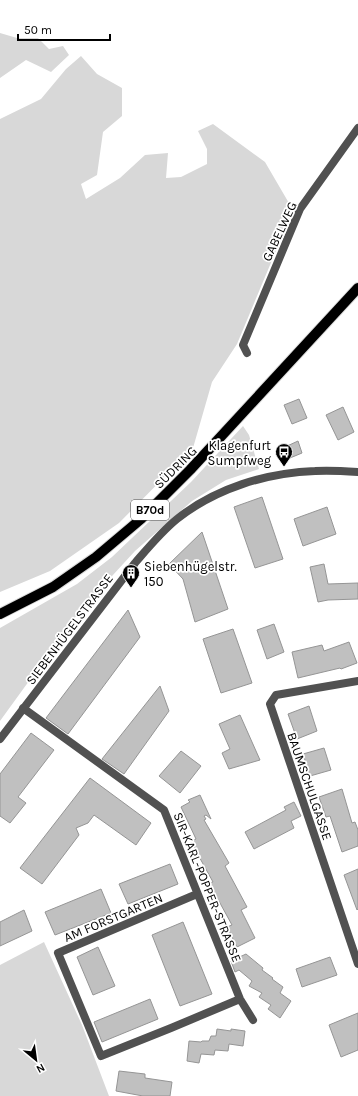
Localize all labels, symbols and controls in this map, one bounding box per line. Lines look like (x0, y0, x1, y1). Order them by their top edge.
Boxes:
scale bar (18, 16, 110, 42)
text: 50 m (24, 23, 52, 37)
street label: GABELWEG (259, 199, 300, 263)
place label: Klagenfurt Sumpfweg (208, 438, 272, 468)
street label: SÜDRING (150, 442, 200, 492)
bus stop icon: Klagenfurt Sumpfweg (274, 442, 294, 467)
road number: B70d (131, 500, 169, 520)
place label: Siebenhügelstr. 150 (144, 559, 237, 589)
building icon: Siebenhügelstr. 150 (121, 563, 141, 588)
street label: SIEBENHÜGELSTRASSE (22, 570, 116, 688)
street label: BAUMSCHULGASSE (284, 730, 335, 842)
street label: SIR-KARL-POPPER-STRASSE (171, 810, 245, 964)
street label: AM FORSTGARTEN (62, 890, 165, 945)
north arrow (16, 1040, 56, 1080)
text: N (34, 1061, 47, 1076)

